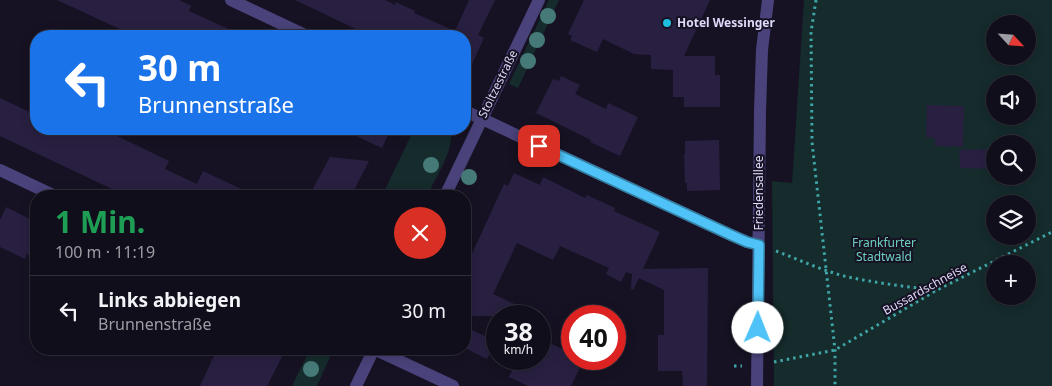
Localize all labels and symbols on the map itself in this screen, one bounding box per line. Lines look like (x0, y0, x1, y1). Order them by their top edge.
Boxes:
place label: Hotel Wessinger (677, 14, 775, 31)
north arrow (986, 15, 1036, 65)
marker: Hotel Wessinger (661, 17, 673, 29)
street label: Stoltzestraße (474, 47, 521, 121)
pin (518, 125, 560, 167)
street label: Friedensallee (750, 155, 767, 230)
park label: Frankfurter Stadtwald (852, 234, 916, 265)
street label: Bussardschneise (879, 258, 970, 319)
position arrow (731, 301, 783, 353)
speed limit sign: 40 (561, 305, 626, 370)

